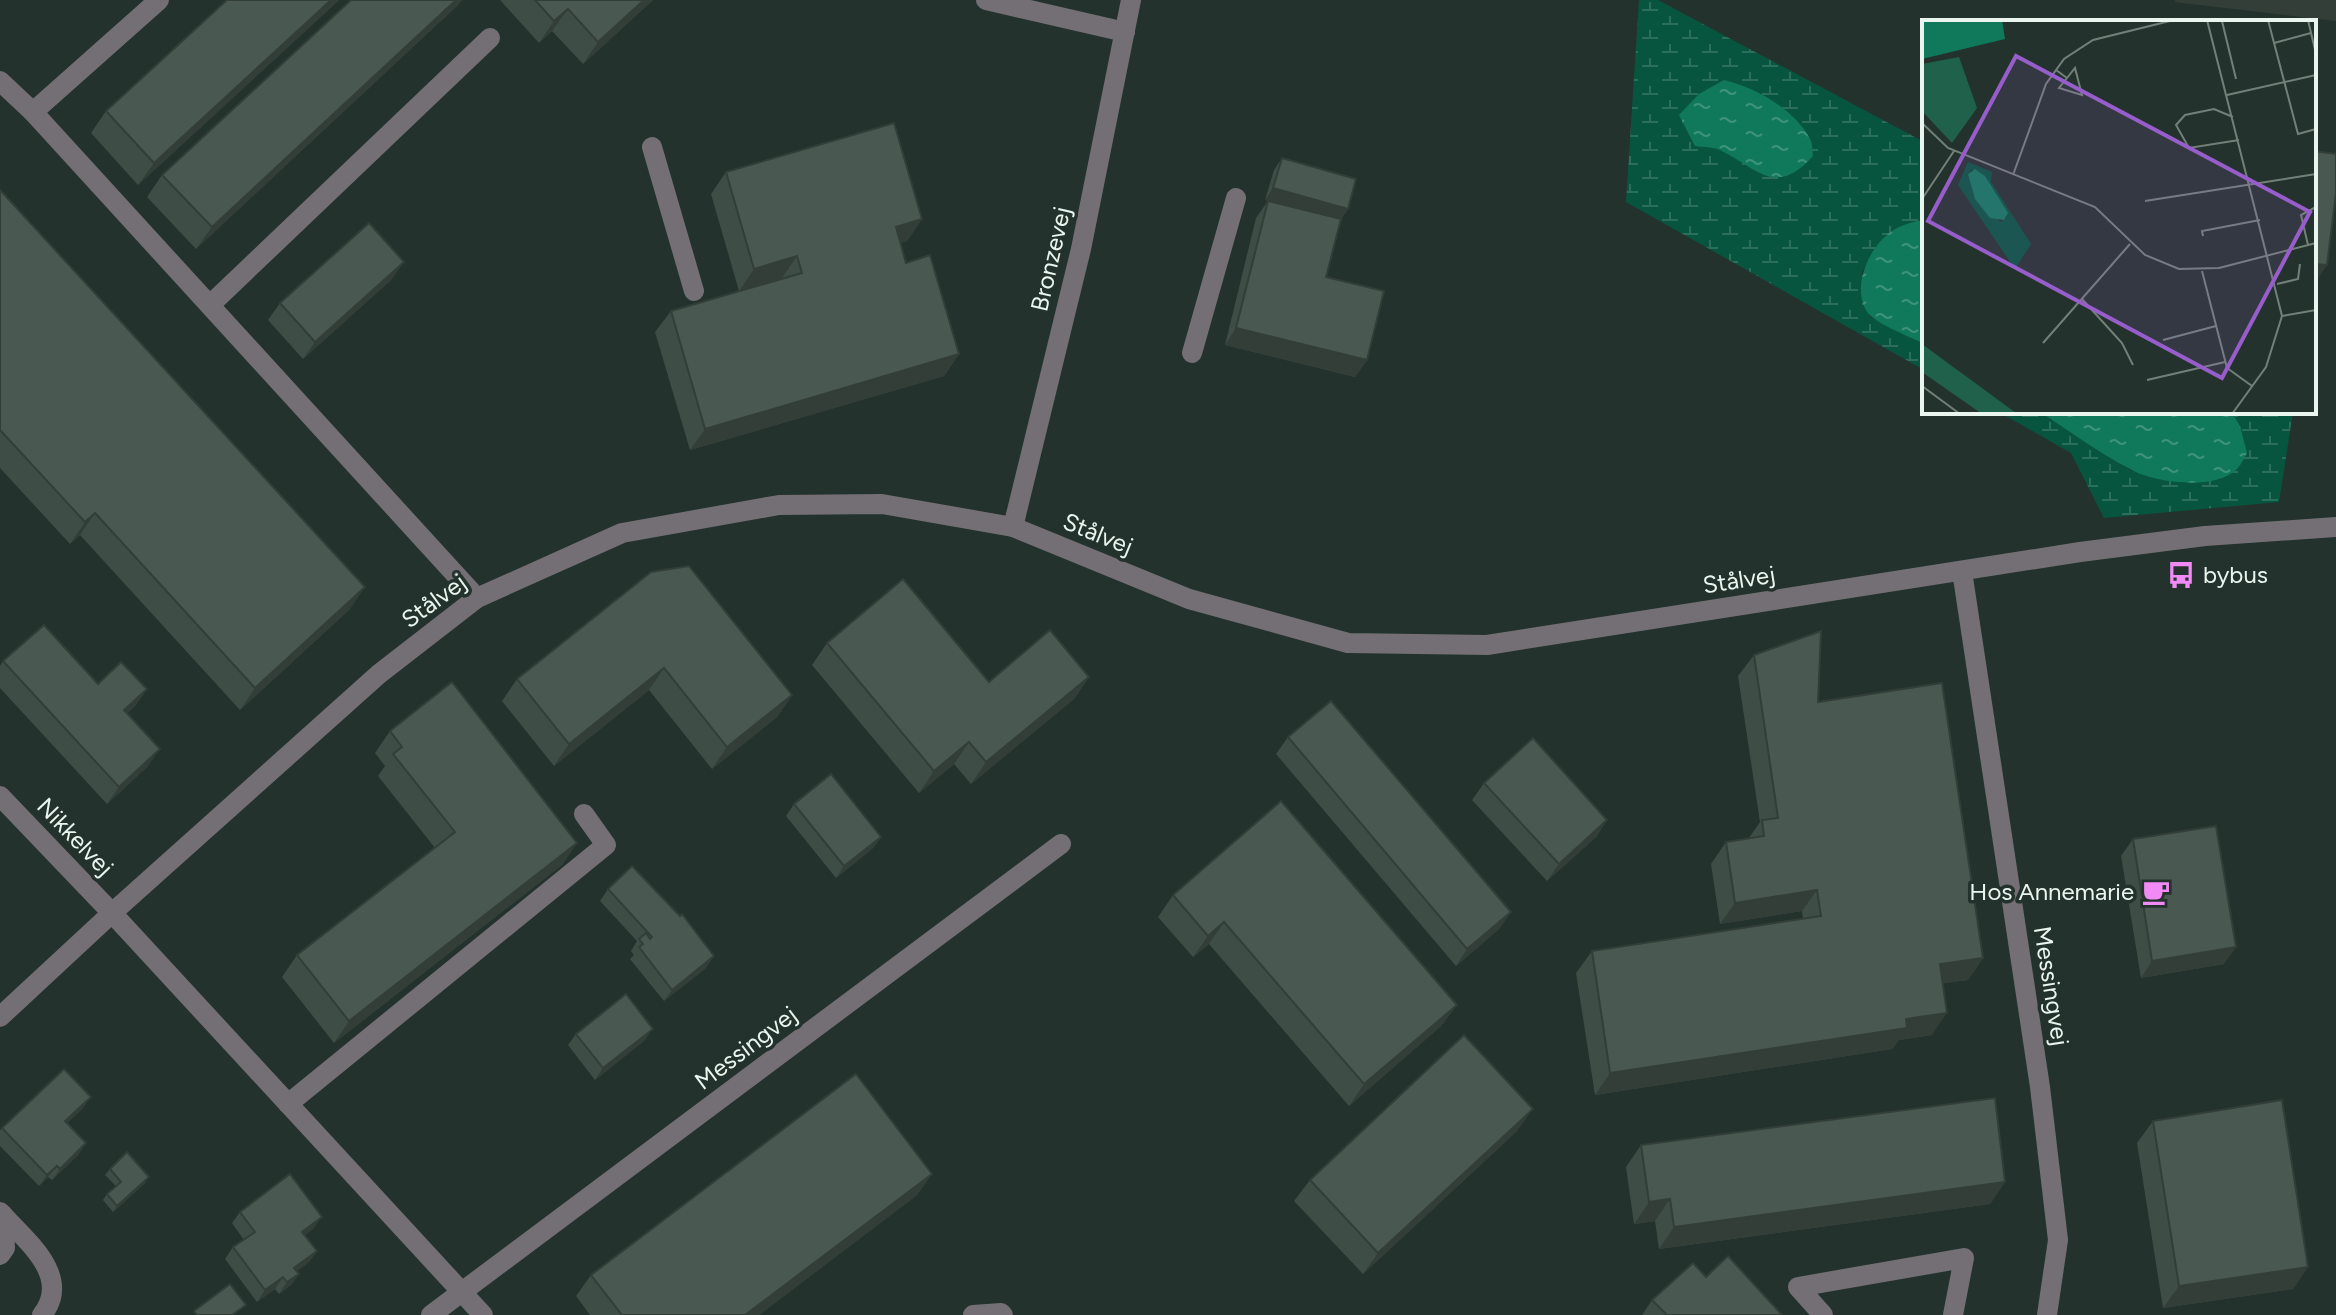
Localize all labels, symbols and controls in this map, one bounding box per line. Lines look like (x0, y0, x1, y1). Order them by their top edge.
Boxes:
inset map (1922, 20, 2316, 414)
street label: Bronzevej (1024, 204, 1077, 314)
street label: Stålvej (1059, 506, 1137, 561)
street label: Stålvej (1701, 559, 1777, 600)
bus stop icon: bybus (2166, 560, 2196, 590)
place label: bybus (2203, 560, 2268, 589)
street label: Stålvej (396, 567, 472, 634)
street label: Nikkelvej (31, 792, 120, 882)
place label: Hos Annemarie (1969, 877, 2134, 906)
cafe icon: Hos Annemarie (2141, 877, 2171, 907)
street label: Messingvej (2028, 924, 2075, 1048)
street label: Messingvej (689, 1000, 803, 1095)

